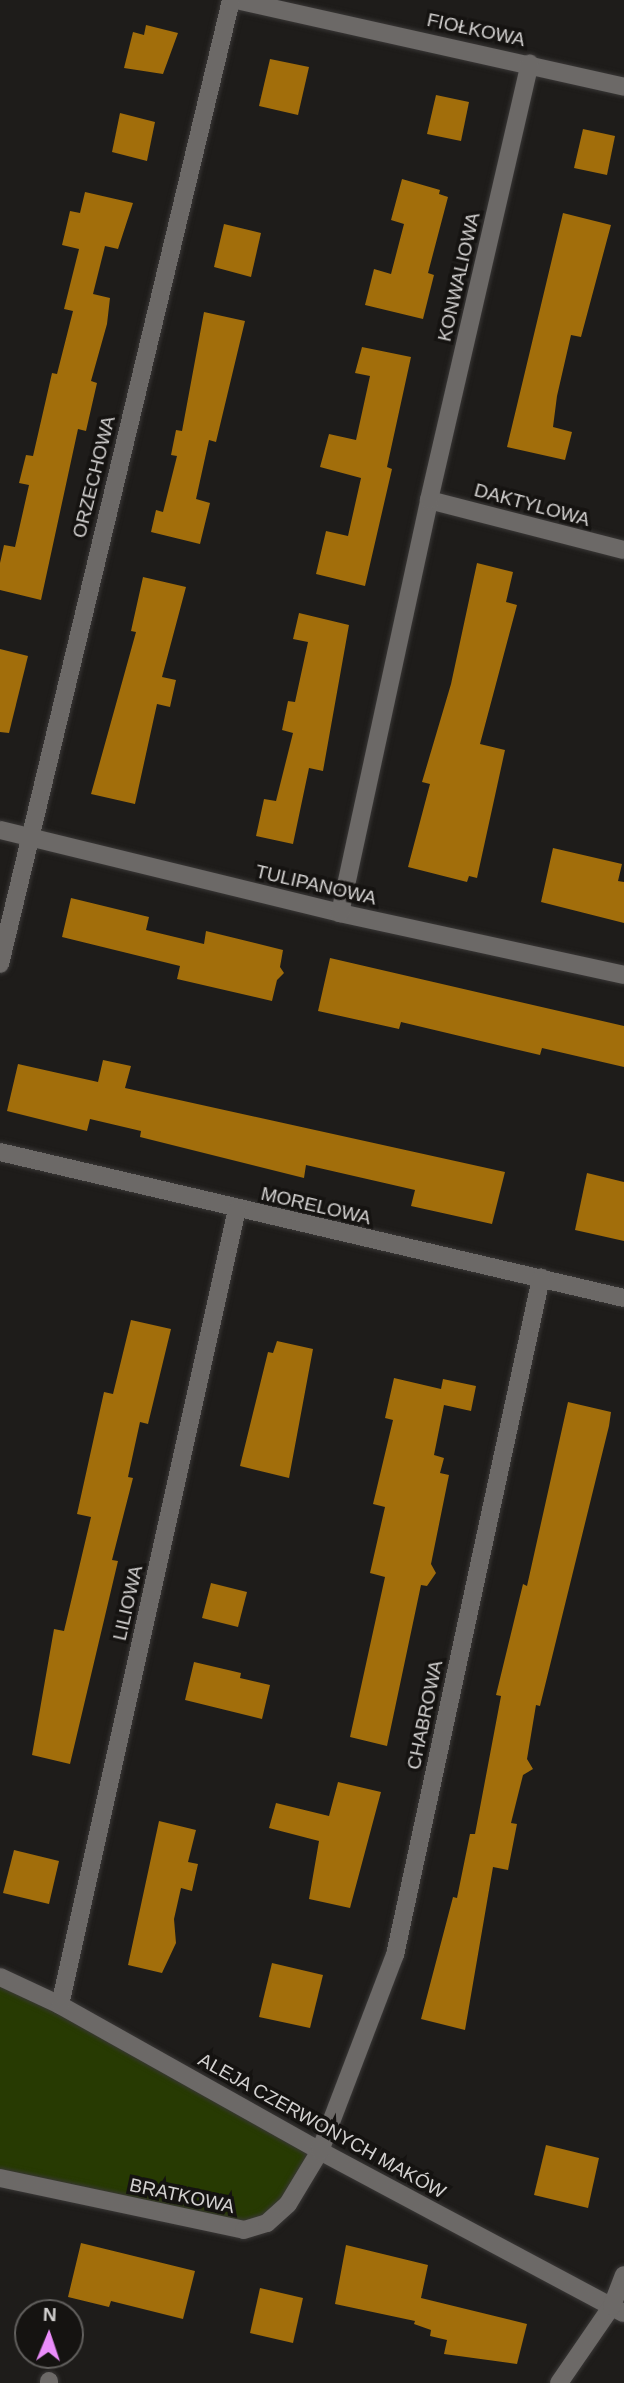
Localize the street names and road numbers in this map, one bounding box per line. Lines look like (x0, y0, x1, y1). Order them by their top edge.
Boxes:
street label: FIOŁKOWA (425, 8, 527, 52)
street label: KONWALIOWA (433, 210, 485, 344)
street label: ORZECHOWA (68, 414, 120, 540)
street label: DAKTYLOWA (472, 479, 592, 531)
street label: TULIPANOWA (253, 860, 379, 910)
street label: MORELOWA (259, 1182, 373, 1230)
street label: LILIOWA (108, 1563, 148, 1643)
street label: CHABROWA (402, 1658, 448, 1772)
street label: ALEJA CZERWONYCH MAKÓW (194, 2048, 450, 2204)
street label: BRATKOWA (127, 2174, 237, 2218)

